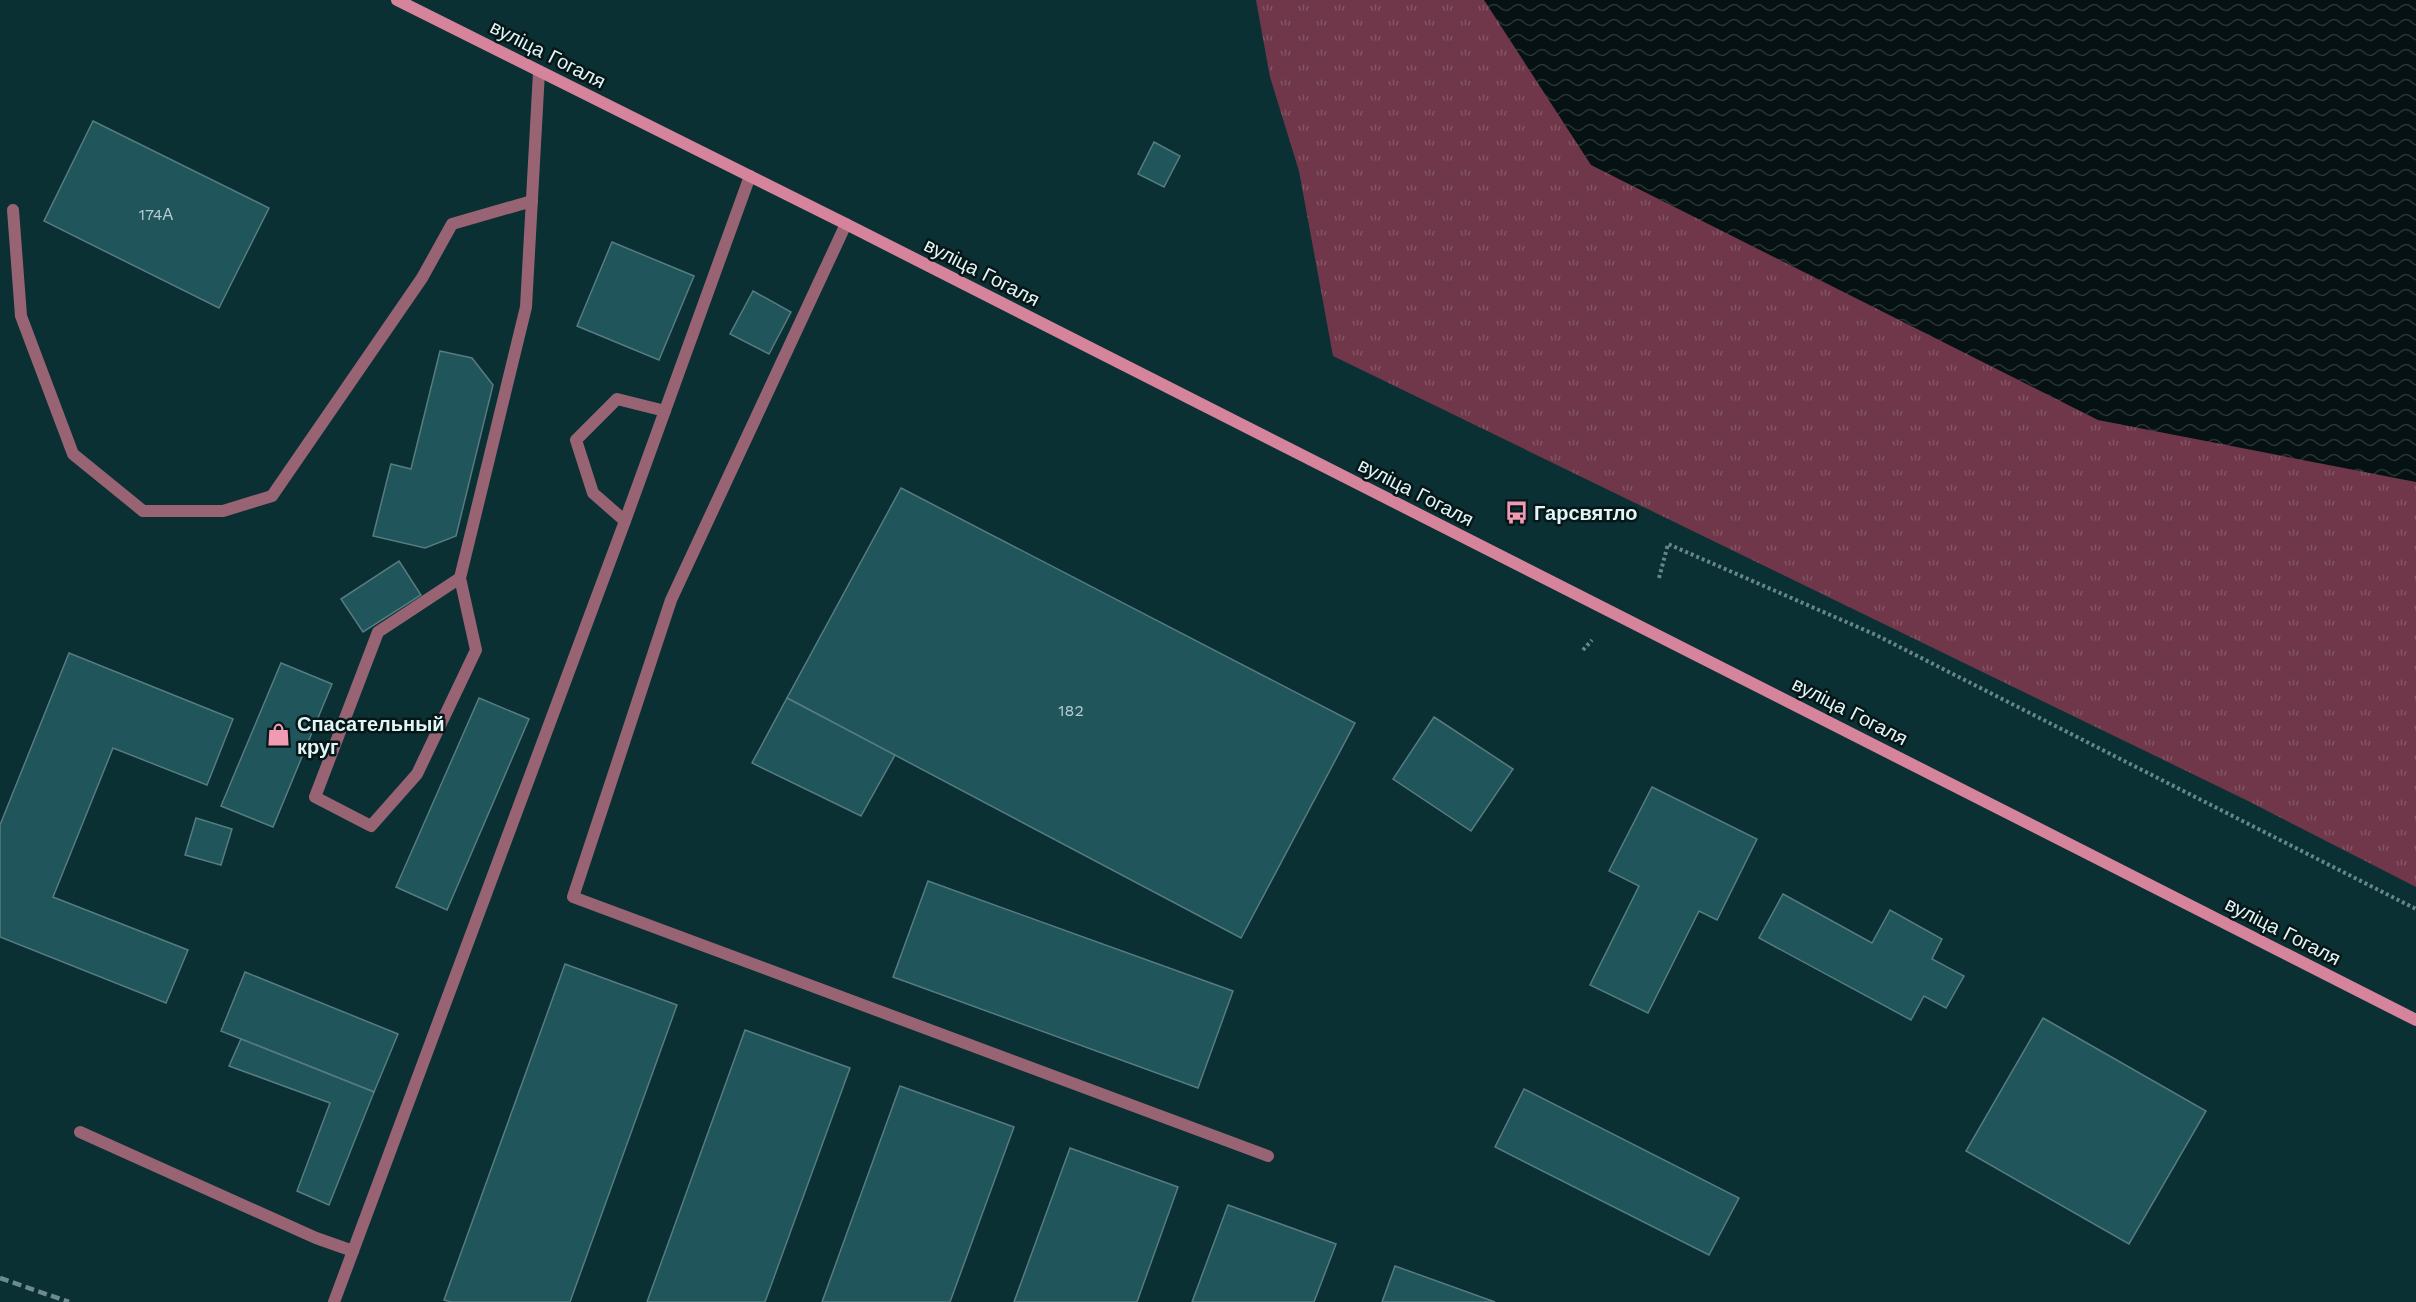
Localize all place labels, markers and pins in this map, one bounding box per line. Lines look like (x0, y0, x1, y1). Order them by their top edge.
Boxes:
bus stop icon: Гарсвятло (1503, 500, 1529, 526)
place label: Гарсвятло (1534, 501, 1637, 525)
place label: Спасательный круг (297, 712, 445, 759)
shop icon: Спасательный круг (266, 722, 292, 748)

